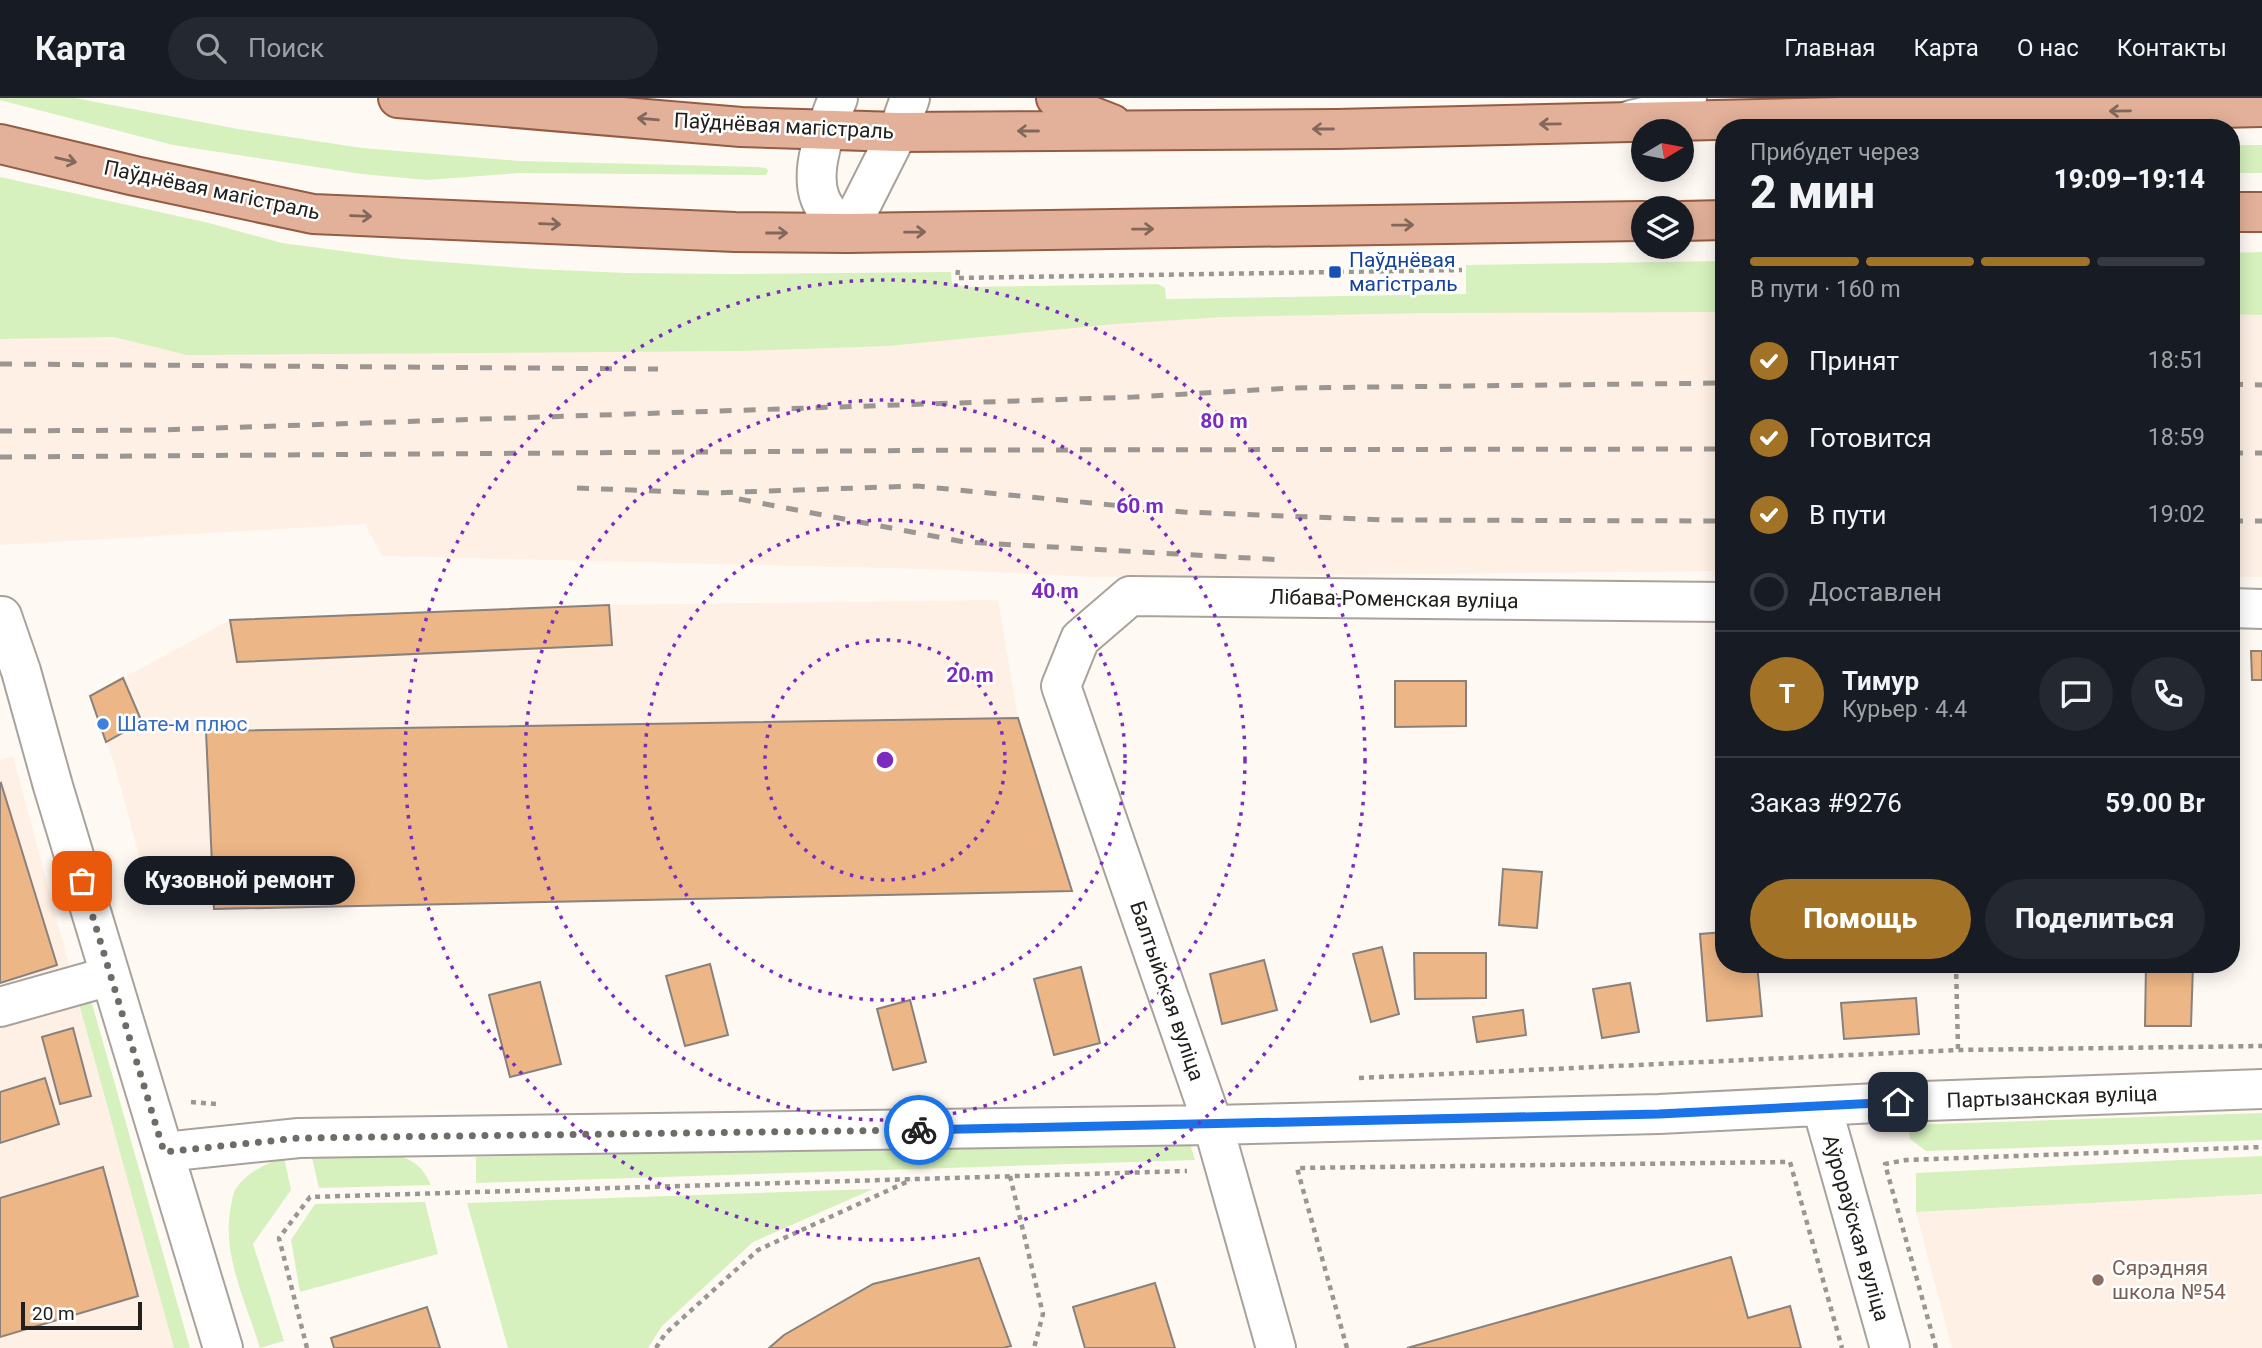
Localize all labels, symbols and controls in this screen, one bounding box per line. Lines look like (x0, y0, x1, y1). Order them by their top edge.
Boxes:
search box (168, 17, 658, 80)
text: Карта (35, 29, 126, 68)
icon: search (192, 29, 230, 67)
text: Поиск (248, 33, 324, 63)
text: Главная (1784, 34, 1875, 62)
text: Карта (1913, 34, 1979, 62)
text: О нас (2017, 34, 2079, 62)
text: Контакты (2117, 34, 2227, 62)
one-way arrow (2109, 104, 2132, 117)
street label: Паўднёвая магістраль (673, 108, 895, 144)
one-way arrow (637, 112, 660, 125)
one-way arrow (1539, 117, 1562, 130)
north arrow (1631, 119, 1694, 182)
map controls (1631, 119, 1694, 259)
one-way arrow (1311, 122, 1334, 136)
one-way arrow (1016, 124, 1039, 138)
text: Прибудет через (1750, 139, 1920, 166)
one-way arrow (54, 154, 77, 167)
street label: Паўднёвая магістраль (102, 155, 322, 225)
text: 19:09–19:14 (2054, 164, 2205, 194)
text: 2 мин (1750, 165, 1875, 219)
button: layers (1631, 196, 1694, 259)
one-way arrow (350, 210, 373, 223)
one-way arrow (538, 218, 561, 231)
one-way arrow (1391, 218, 1414, 232)
one-way arrow (1131, 222, 1154, 236)
one-way arrow (903, 225, 926, 239)
one-way arrow (766, 226, 789, 239)
place label: Паўднёвая магістраль (1349, 248, 1458, 296)
marker: Паўднёвая магістраль (1327, 264, 1343, 280)
text: В пути · 160 m (1750, 276, 1901, 303)
icon: check (1750, 342, 1788, 380)
text: Принят (1809, 346, 1899, 376)
text: 18:51 (2148, 347, 2205, 374)
text: 80 m (1200, 409, 1248, 433)
icon: check (1750, 419, 1788, 457)
text: Готовится (1809, 423, 1932, 453)
text: 18:59 (2148, 424, 2205, 451)
text: 60 m (1116, 494, 1164, 518)
icon: check (1750, 496, 1788, 534)
text: В пути (1809, 500, 1886, 530)
text: 19:02 (2148, 501, 2205, 528)
text: Доставлен (1809, 577, 1942, 607)
text: 40 m (1031, 579, 1079, 603)
street label: Лібава-Роменская вуліца (1269, 585, 1519, 613)
button: chat (2039, 657, 2113, 731)
button: phone (2131, 657, 2205, 731)
text: 20 m (946, 663, 994, 687)
text: Тимур (1842, 666, 1919, 696)
text: Т (1779, 679, 1795, 709)
text: Курьер · 4.4 (1842, 696, 1967, 723)
place label: Шате-м плюс (117, 712, 247, 736)
marker: Шате-м плюс (95, 716, 111, 732)
centre of rings (873, 748, 897, 772)
text: Заказ #9276 (1750, 788, 1902, 818)
text: 59.00 Br (2105, 788, 2205, 818)
pin (52, 851, 112, 911)
callout: Кузовной ремонт (124, 856, 355, 906)
icon: bag (63, 862, 101, 900)
text: Кузовной ремонт (145, 867, 334, 894)
button: Помощь (1750, 879, 1971, 959)
button: Поделиться (1985, 879, 2205, 959)
street label: Балтыйская вуліца (1125, 898, 1209, 1084)
pin (1868, 1072, 1928, 1132)
street label: Партызанская вуліца (1946, 1081, 2158, 1113)
icon: home (1879, 1083, 1917, 1121)
courier (884, 1095, 954, 1165)
icon: bike (900, 1111, 938, 1149)
street label: Аўрораўская вуліца (1818, 1132, 1894, 1324)
place label: Сярэдняя школа №54 (2112, 1256, 2226, 1304)
marker: Сярэдняя школа №54 (2090, 1272, 2106, 1288)
scale bar (21, 1299, 142, 1331)
text: 20 m (32, 1302, 75, 1325)

